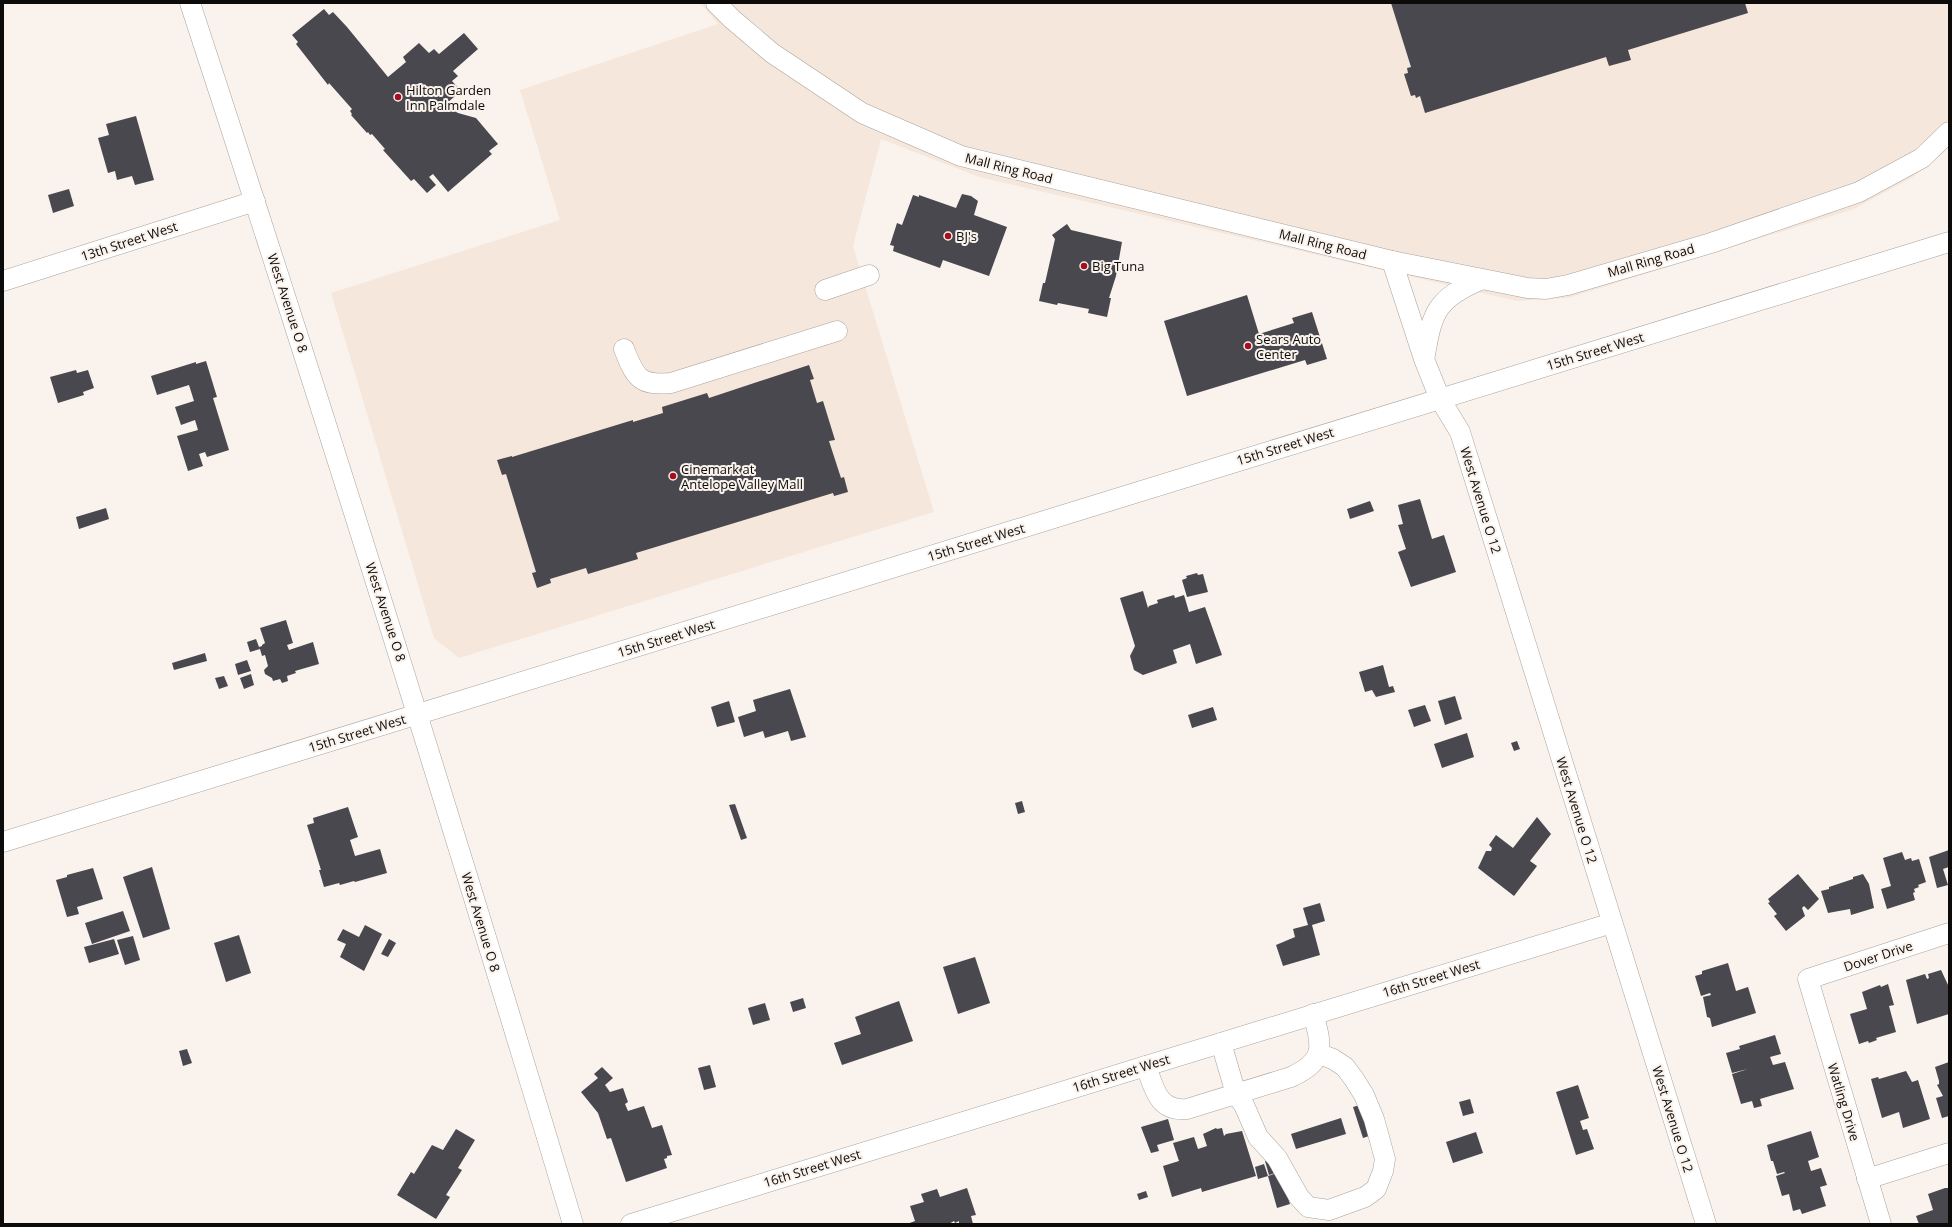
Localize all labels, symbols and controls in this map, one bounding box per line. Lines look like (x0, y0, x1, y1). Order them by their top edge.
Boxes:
place label: Hilton Garden Inn Palmdale (406, 81, 491, 114)
marker: Hilton Garden Inn Palmdale (393, 92, 403, 102)
street label: Mall Ring Road (963, 148, 1055, 188)
street label: 13th Street West (78, 217, 180, 265)
street label: Mall Ring Road (1277, 224, 1369, 264)
place label: BJ's (956, 227, 977, 245)
marker: BJ's (943, 231, 953, 241)
street label: Mall Ring Road (1605, 239, 1697, 281)
street label: West Avenue O 8 (264, 251, 312, 355)
place label: Big Tuna (1092, 257, 1144, 275)
marker: Big Tuna (1079, 261, 1089, 271)
street label: 15th Street West (1544, 328, 1646, 374)
place label: Sears Auto Center (1256, 330, 1321, 363)
marker: Sears Auto Center (1243, 341, 1253, 351)
street label: 15th Street West (1234, 423, 1336, 469)
street label: West Avenue O 12 (1456, 445, 1506, 555)
place label: Cinemark at Antelope Valley Mall (681, 460, 803, 493)
marker: Cinemark at Antelope Valley Mall (668, 471, 678, 481)
street label: 15th Street West (925, 519, 1027, 565)
street label: West Avenue O 8 (362, 560, 410, 664)
street label: 15th Street West (615, 615, 717, 661)
street label: 15th Street West (306, 710, 408, 756)
street label: West Avenue O 12 (1552, 755, 1602, 865)
street label: West Avenue O 8 (457, 870, 505, 974)
street label: Dover Drive (1841, 936, 1915, 976)
street label: 16th Street West (1380, 955, 1482, 1001)
street label: 16th Street West (1070, 1050, 1172, 1096)
street label: Watling Drive (1824, 1061, 1864, 1143)
street label: West Avenue O 12 (1648, 1064, 1698, 1174)
street label: 16th Street West (761, 1145, 863, 1191)

